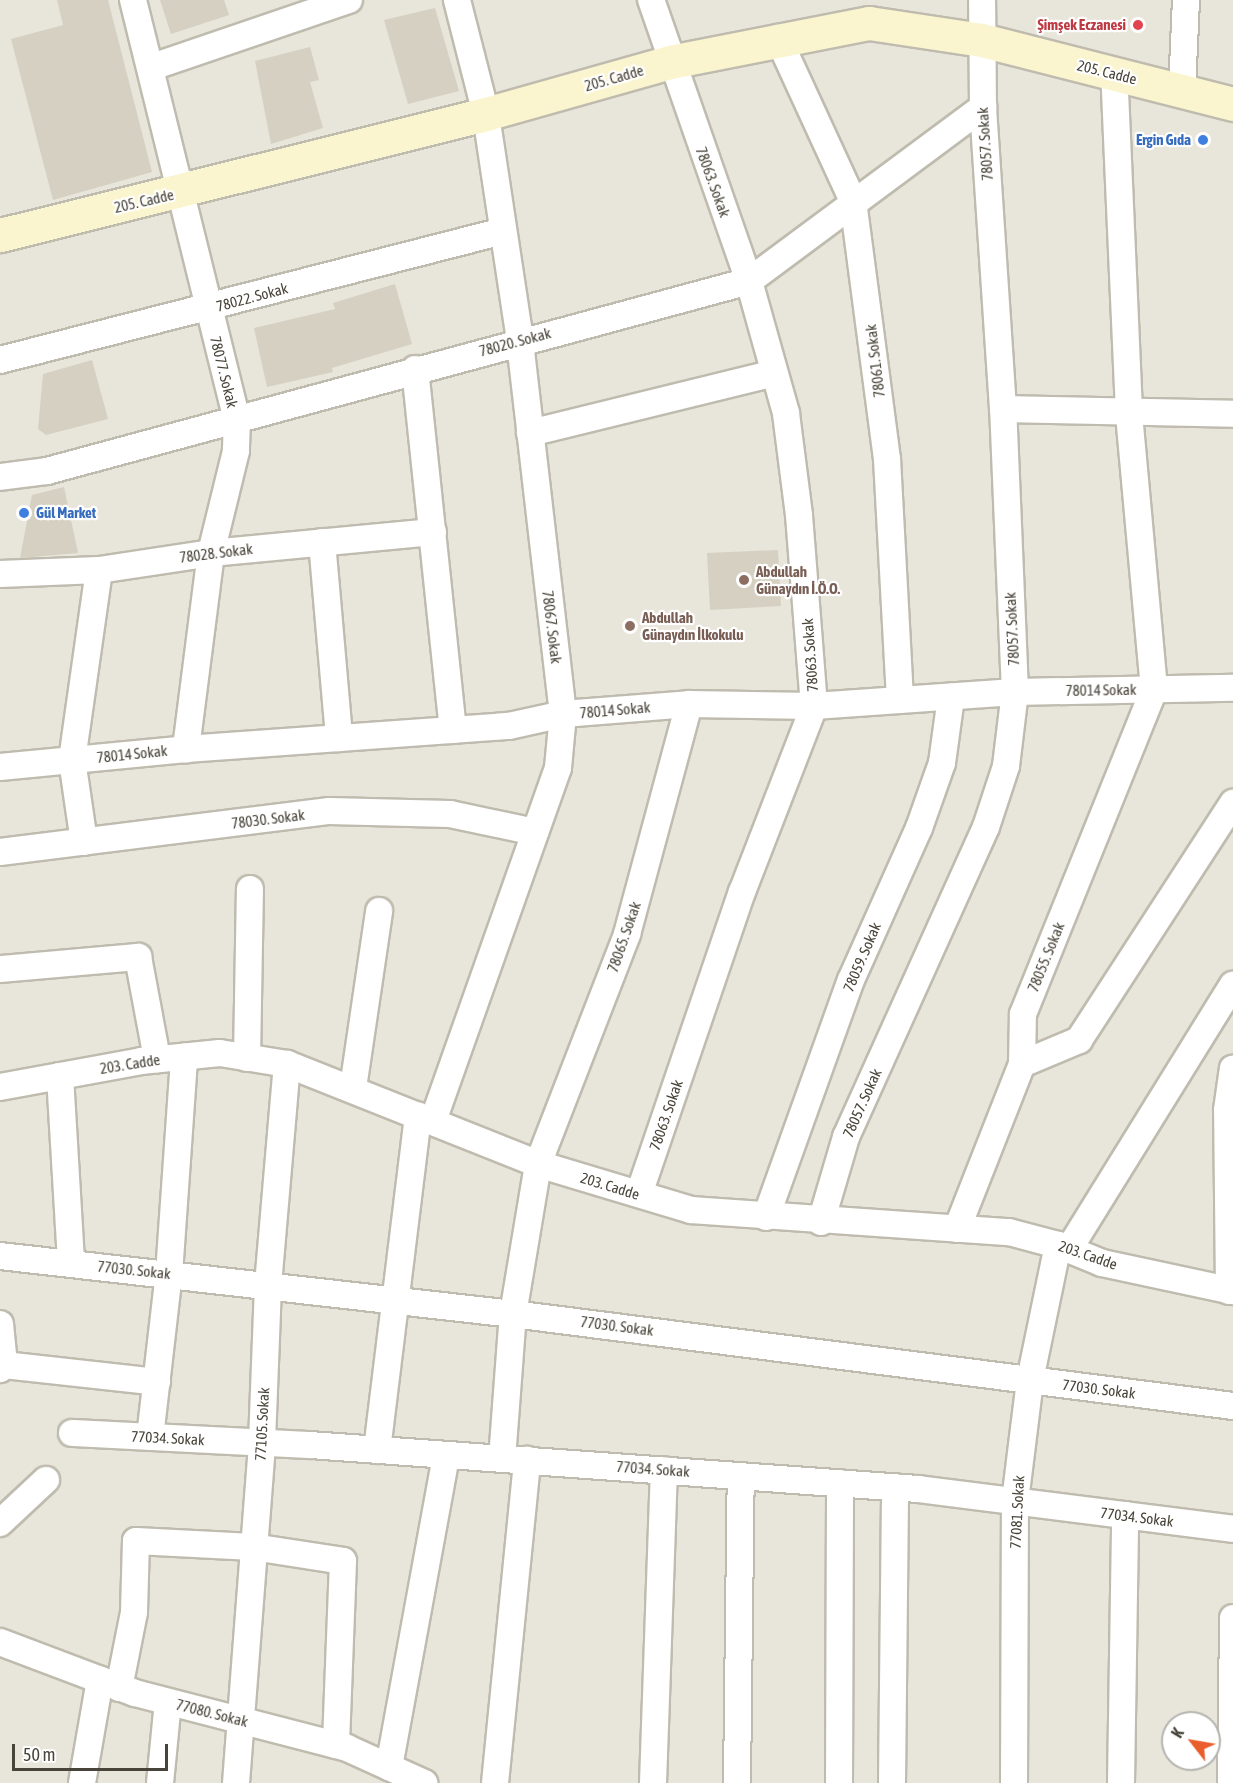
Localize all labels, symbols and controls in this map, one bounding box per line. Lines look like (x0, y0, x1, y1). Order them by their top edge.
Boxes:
place label: Şimşek Eczanesi (1038, 16, 1126, 34)
marker: Şimşek Eczanesi (1131, 18, 1145, 32)
street label: 205. Cadde (1075, 56, 1139, 88)
street label: 205. Cadde (582, 61, 646, 95)
street label: 78057. Sokak (973, 107, 997, 181)
place label: Ergin Gıda (1136, 131, 1191, 149)
marker: Ergin Gıda (1196, 133, 1210, 147)
street label: 78063. Sokak (692, 144, 734, 220)
street label: 205. Cadde (112, 185, 176, 217)
street label: 78022. Sokak (214, 279, 290, 315)
street label: 78061. Sokak (862, 323, 888, 399)
street label: 78020. Sokak (477, 324, 553, 360)
street label: 78077. Sokak (206, 334, 242, 410)
place label: Gül Market (36, 504, 96, 522)
marker: Gül Market (17, 506, 31, 520)
street label: 78028. Sokak (178, 540, 254, 566)
place label: Abdullah Günaydın İ.Ö.O. (756, 562, 840, 597)
marker: Abdullah Günaydın İ.Ö.O. (737, 573, 751, 587)
street label: 78067. Sokak (539, 589, 565, 665)
street label: 78057. Sokak (1001, 592, 1023, 666)
place label: Abdullah Günaydın İlkokulu (642, 608, 744, 643)
street label: 78063. Sokak (798, 618, 822, 692)
marker: Abdullah Günaydın İlkokulu (623, 619, 637, 633)
street label: 78014 Sokak (1065, 680, 1137, 700)
street label: 78014 Sokak (579, 698, 651, 722)
street label: 78014 Sokak (96, 741, 168, 767)
street label: 78030. Sokak (230, 806, 306, 832)
street label: 78065. Sokak (604, 899, 644, 975)
street label: 78059. Sokak (839, 920, 885, 994)
street label: 78055. Sokak (1024, 920, 1068, 994)
street label: 203. Cadde (99, 1050, 161, 1078)
street label: 78057. Sokak (839, 1066, 885, 1140)
street label: 78063. Sokak (646, 1077, 686, 1153)
street label: 203. Cadde (578, 1169, 642, 1203)
street label: 203. Cadde (1056, 1237, 1120, 1273)
street label: 77030. Sokak (97, 1257, 171, 1283)
street label: 77030. Sokak (579, 1313, 655, 1339)
street label: 77030. Sokak (1061, 1376, 1137, 1402)
street label: 77105. Sokak (251, 1387, 273, 1461)
street label: 77034. Sokak (131, 1427, 205, 1449)
street label: 77034. Sokak (616, 1457, 690, 1481)
street label: 77081. Sokak (1006, 1475, 1028, 1549)
street label: 77034. Sokak (1099, 1504, 1175, 1530)
street label: 77080. Sokak (174, 1695, 250, 1731)
north arrow (1161, 1711, 1221, 1771)
text: K (1168, 1725, 1187, 1741)
scale bar (15, 1732, 171, 1770)
text: 50 m (23, 1744, 55, 1765)

